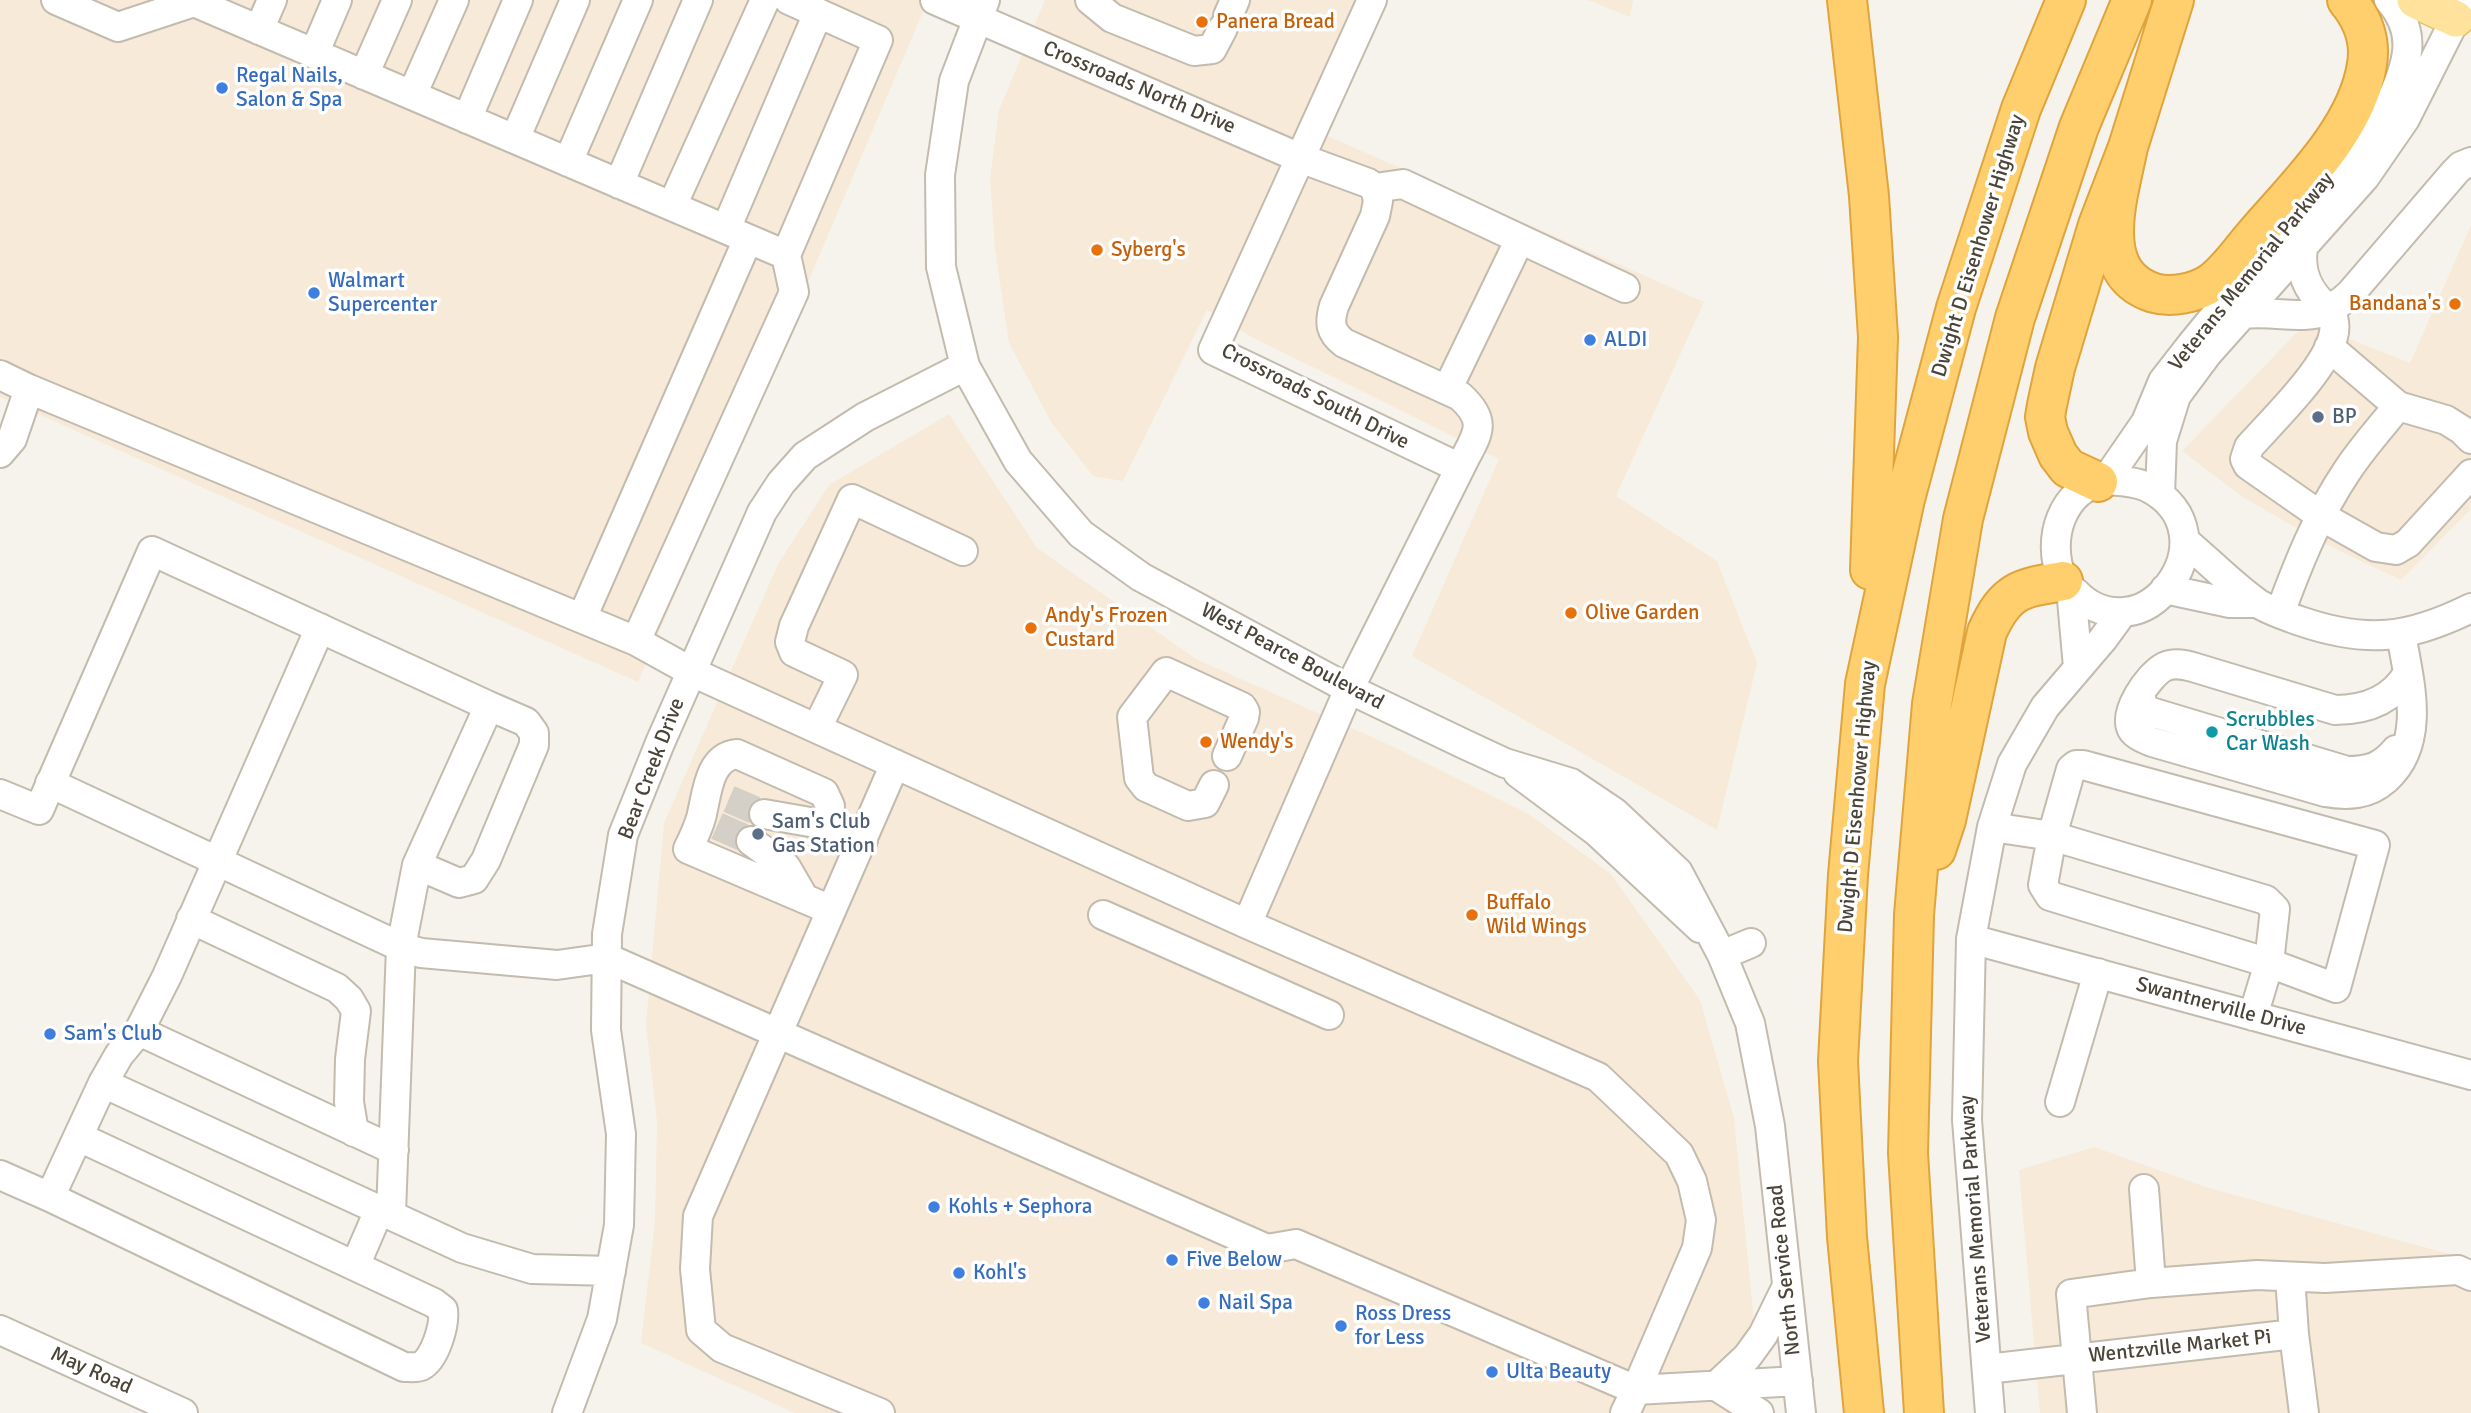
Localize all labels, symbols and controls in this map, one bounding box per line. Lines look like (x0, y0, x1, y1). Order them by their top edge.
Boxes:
place label: Panera Bread (1216, 9, 1335, 35)
marker: Panera Bread (1194, 14, 1210, 30)
street label: Crossroads North Drive (1039, 36, 1239, 140)
place label: Regal Nails, Salon & Spa (236, 63, 343, 113)
marker: Regal Nails, Salon & Spa (214, 80, 230, 96)
street label: Dwight D Eisenhower Highway (1927, 112, 2031, 380)
street label: Veterans Memorial Parkway (2164, 168, 2340, 376)
place label: Syberg's (1111, 237, 1186, 263)
marker: Syberg's (1089, 242, 1105, 258)
place label: Walmart Supercenter (328, 268, 437, 318)
marker: Walmart Supercenter (306, 285, 322, 301)
place label: Bandana's (2349, 291, 2441, 317)
marker: Bandana's (2447, 296, 2463, 312)
place label: ALDI (1604, 327, 1647, 353)
marker: ALDI (1582, 332, 1598, 348)
street label: Crossroads South Drive (1217, 339, 1413, 455)
place label: BP (2332, 404, 2357, 430)
marker: BP (2310, 409, 2326, 425)
street label: West Pearce Boulevard (1196, 598, 1388, 716)
place label: Olive Garden (1585, 600, 1700, 626)
place label: Andy's Frozen Custard (1045, 603, 1168, 653)
marker: Olive Garden (1563, 605, 1579, 621)
marker: Andy's Frozen Custard (1023, 620, 1039, 636)
street label: Dwight D Eisenhower Highway (1834, 660, 1882, 934)
street label: Bear Creek Drive (613, 695, 691, 843)
place label: Scrubbles Car Wash (2226, 707, 2315, 757)
marker: Scrubbles Car Wash (2204, 724, 2220, 740)
place label: Wendy's (1220, 729, 1293, 755)
marker: Wendy's (1198, 734, 1214, 750)
place label: Sam's Club Gas Station (772, 809, 875, 859)
marker: Sam's Club Gas Station (750, 826, 766, 842)
place label: Buffalo Wild Wings (1486, 890, 1587, 940)
marker: Buffalo Wild Wings (1464, 907, 1480, 923)
street label: Swantnerville Drive (2133, 972, 2309, 1042)
place label: Sam's Club (64, 1021, 162, 1047)
marker: Sam's Club (42, 1026, 58, 1042)
street label: Veterans Memorial Parkway (1955, 1094, 1997, 1344)
street label: North Service Road (1763, 1183, 1807, 1357)
place label: Kohls + Sephora (948, 1194, 1092, 1220)
marker: Kohls + Sephora (926, 1199, 942, 1215)
place label: Five Below (1186, 1247, 1282, 1273)
marker: Five Below (1164, 1252, 1180, 1268)
place label: Kohl's (973, 1260, 1027, 1286)
marker: Kohl's (951, 1265, 967, 1281)
place label: Nail Spa (1218, 1290, 1293, 1316)
marker: Nail Spa (1196, 1295, 1212, 1311)
place label: Ross Dress for Less (1355, 1301, 1451, 1351)
marker: Ross Dress for Less (1333, 1318, 1349, 1334)
street label: Wentzville Market Pi (2087, 1325, 2273, 1369)
street label: May Road (46, 1342, 136, 1400)
place label: Ulta Beauty (1506, 1359, 1611, 1385)
marker: Ulta Beauty (1484, 1364, 1500, 1380)

